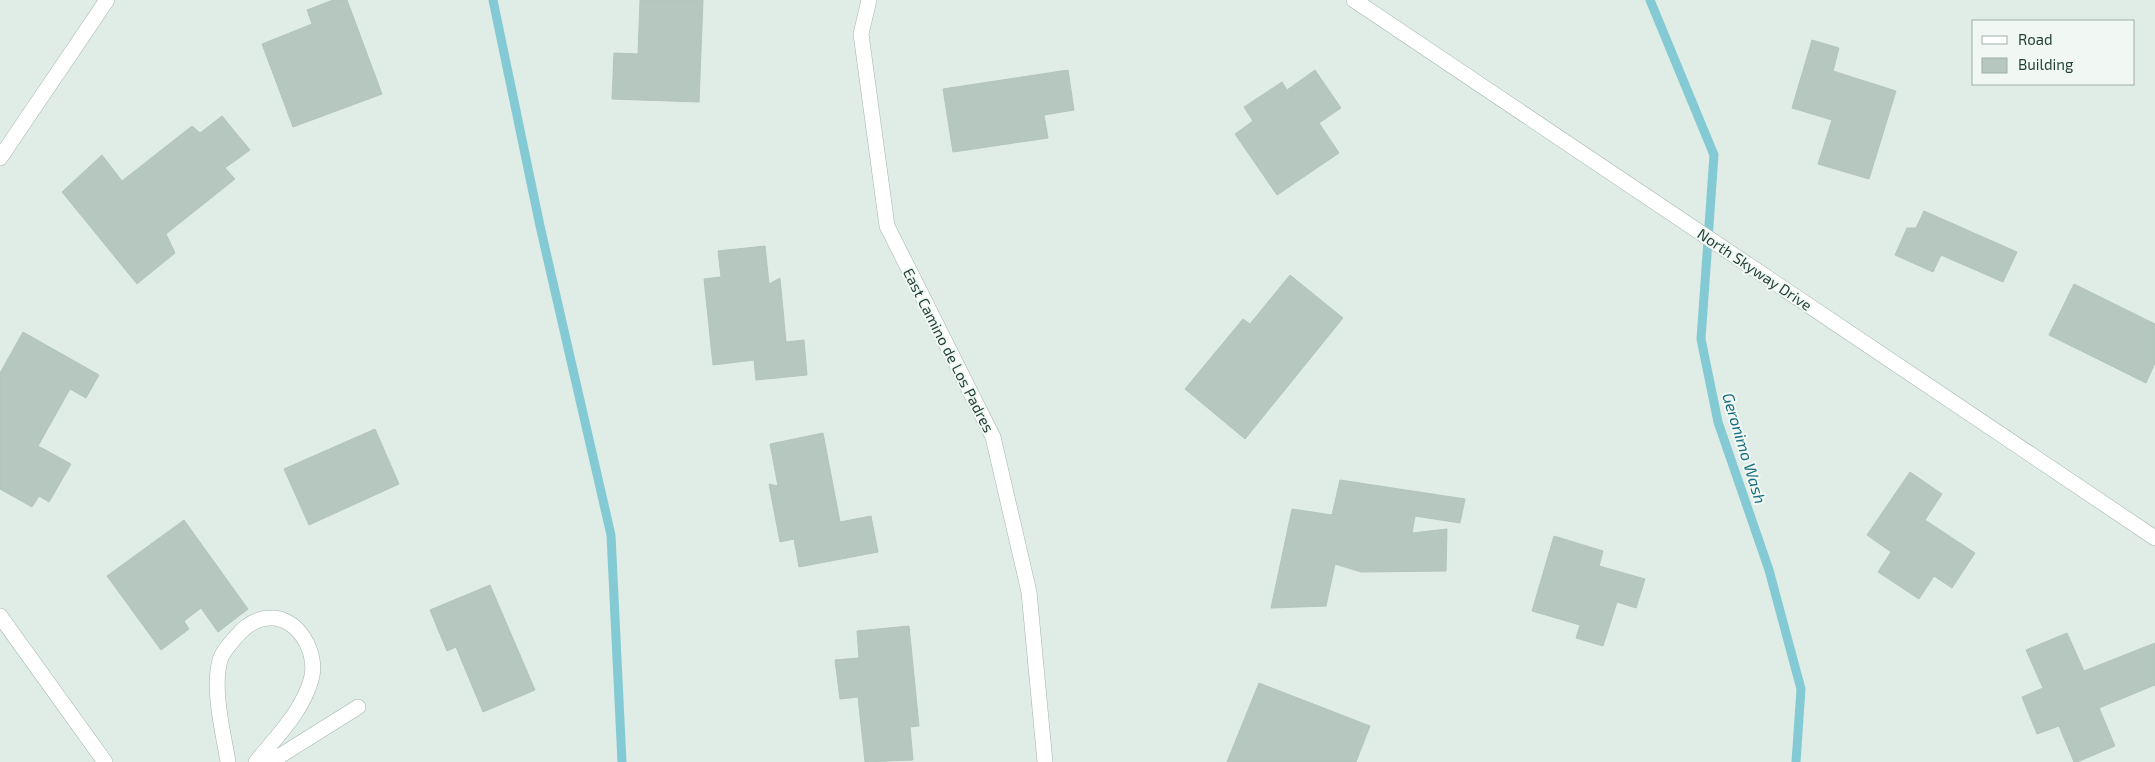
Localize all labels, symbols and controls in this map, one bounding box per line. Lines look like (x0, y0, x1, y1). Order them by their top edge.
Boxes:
legend (1972, 20, 2135, 85)
text: Road (2018, 30, 2053, 48)
text: Building (2018, 55, 2074, 73)
street label: North Skyway Drive (1694, 224, 1816, 314)
street label: East Camino de Los Padres (900, 265, 998, 435)
water label: Geronimo Wash (1719, 390, 1771, 506)

